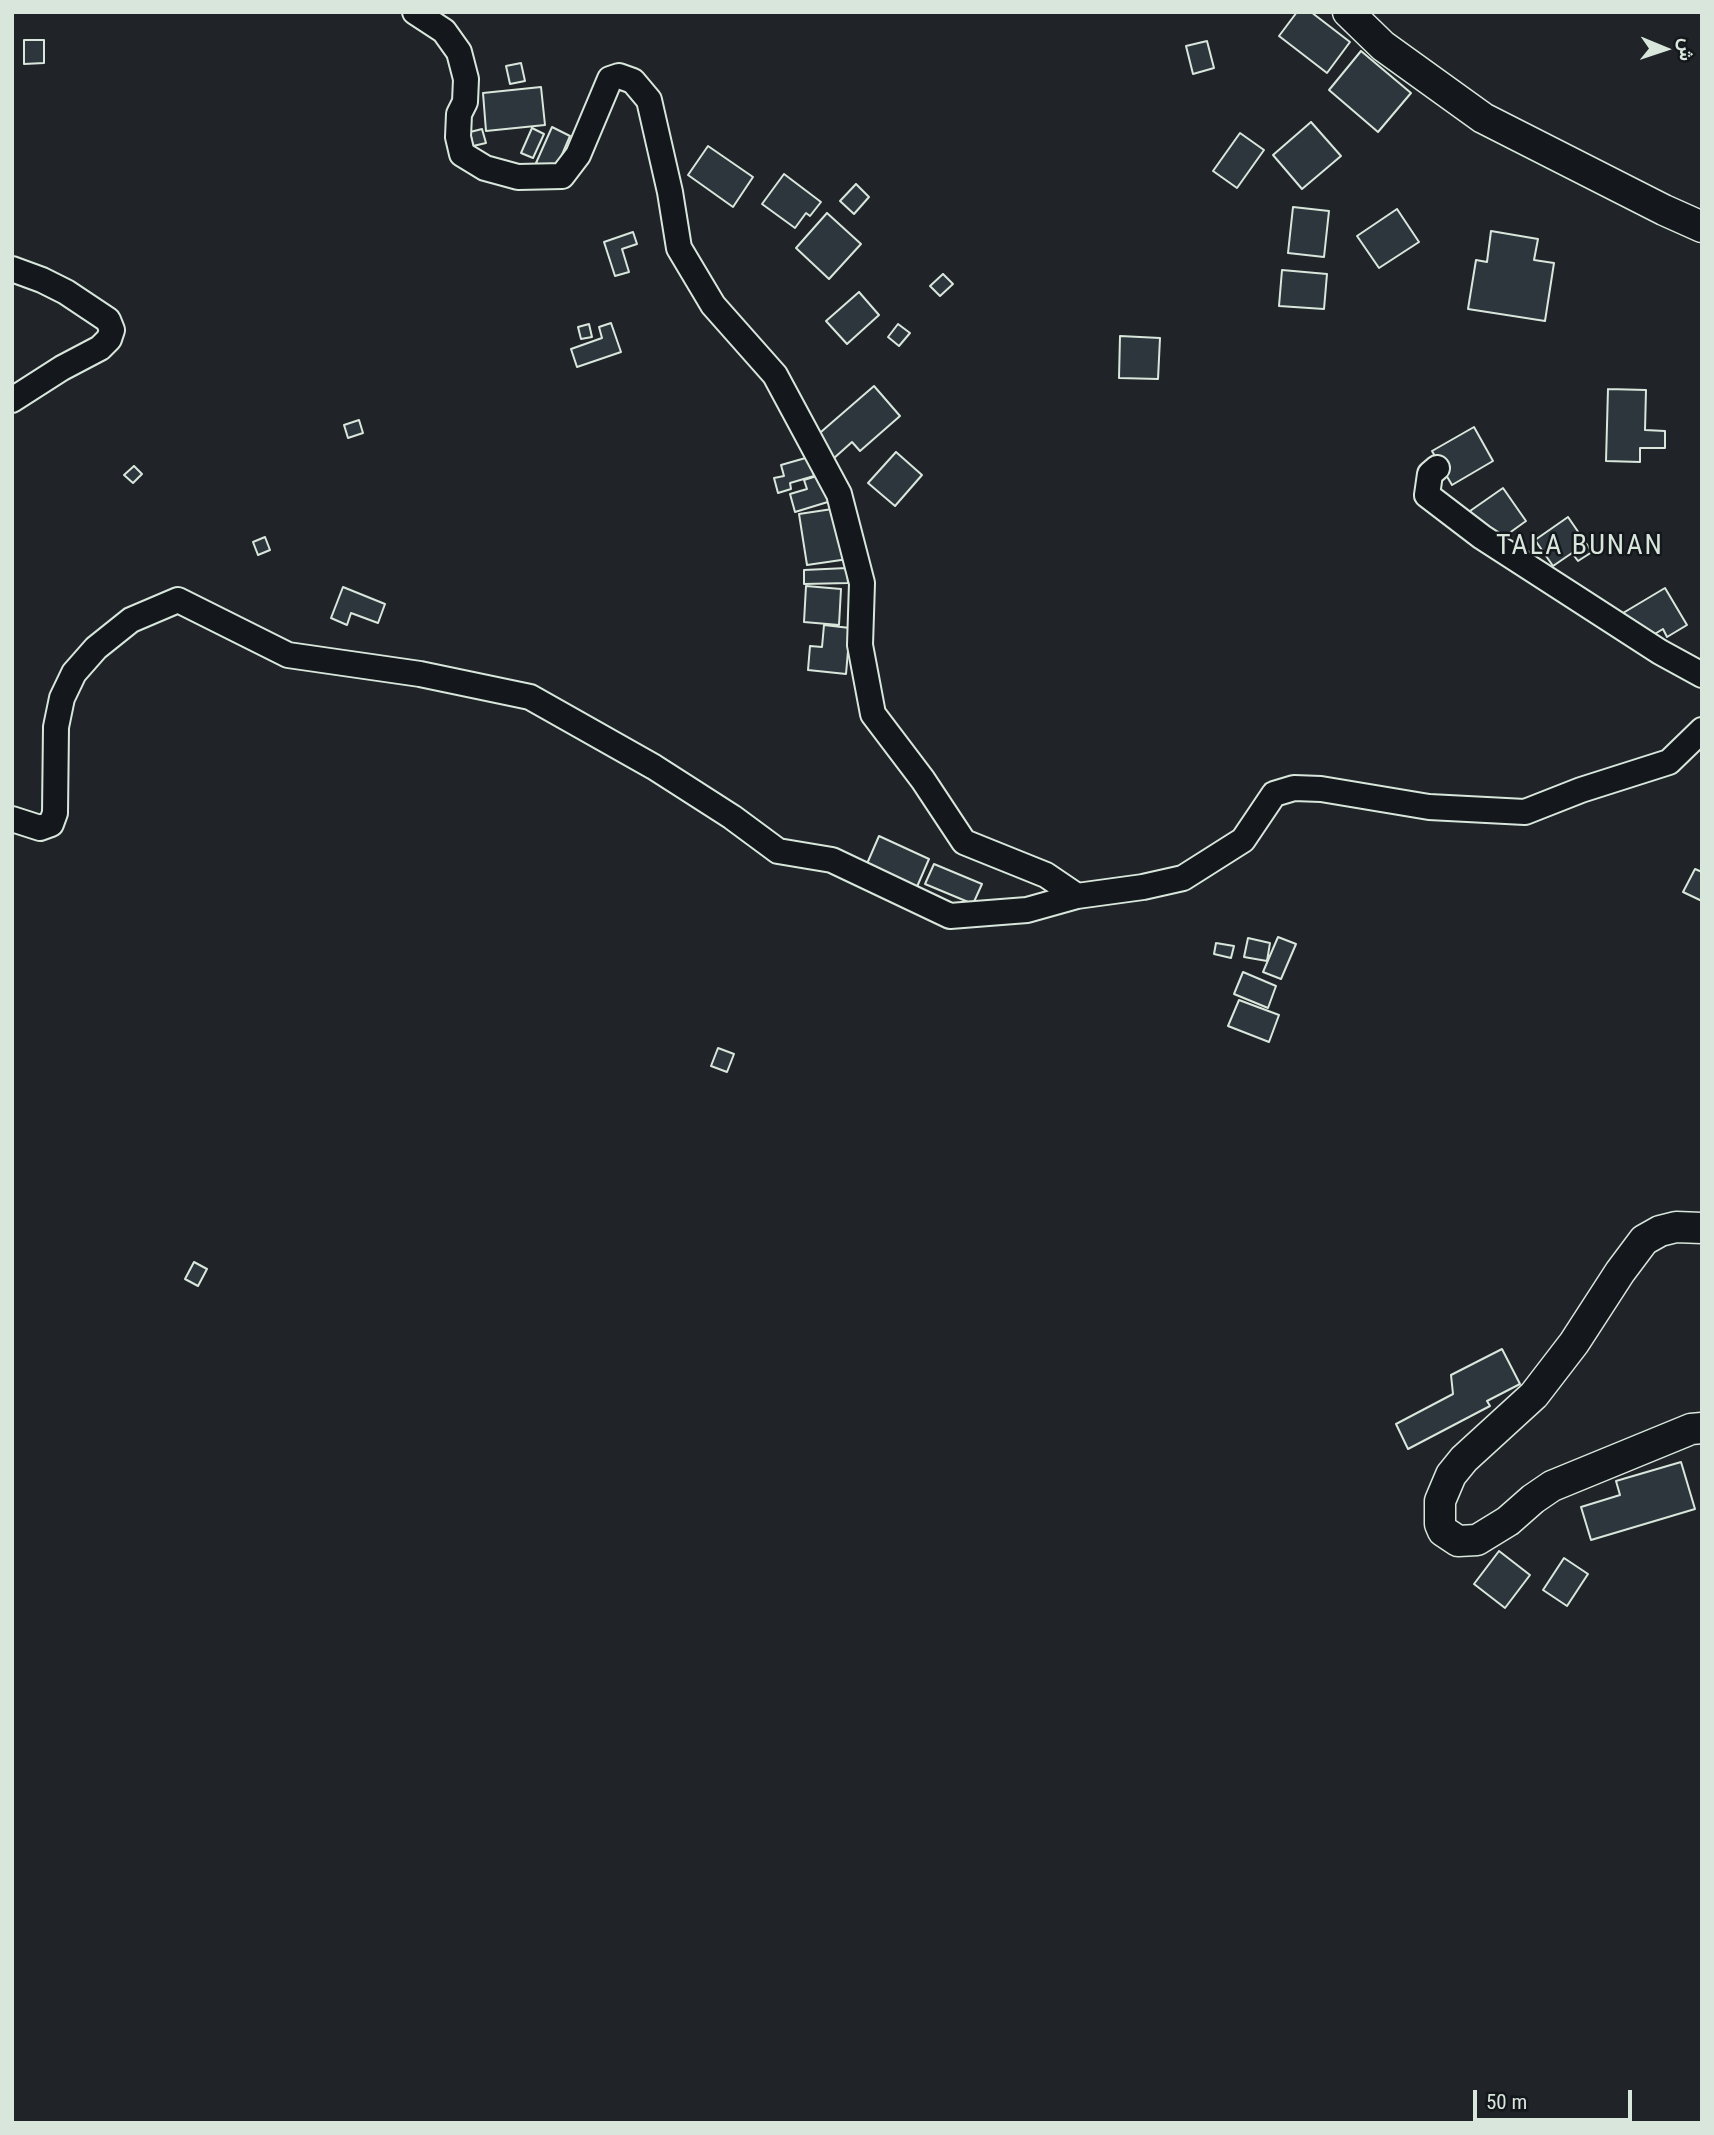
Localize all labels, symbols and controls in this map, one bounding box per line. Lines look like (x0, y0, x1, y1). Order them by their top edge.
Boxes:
north arrow (1630, 14, 1700, 84)
text: ش (1675, 38, 1698, 62)
district label: TALA BUNAN (1497, 530, 1663, 564)
scale bar (1476, 2076, 1635, 2120)
text: 50 m (1486, 2090, 1527, 2114)

